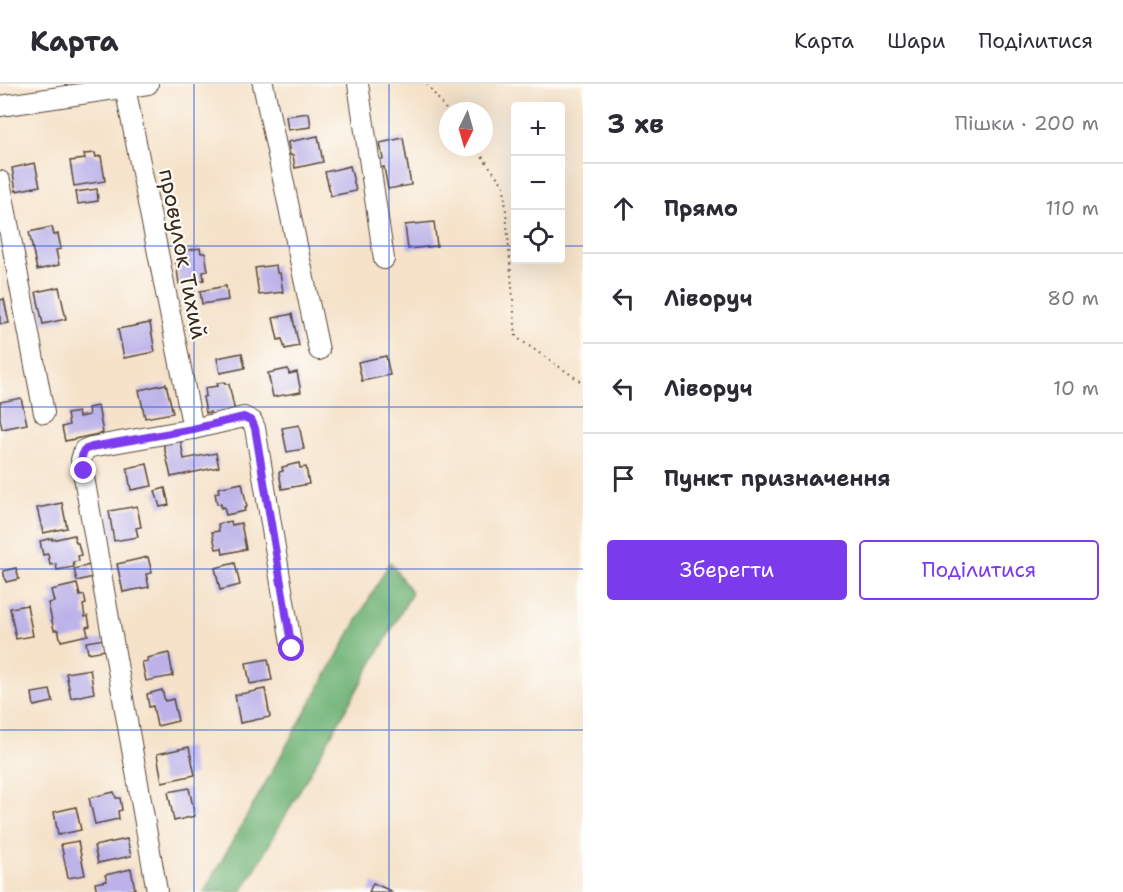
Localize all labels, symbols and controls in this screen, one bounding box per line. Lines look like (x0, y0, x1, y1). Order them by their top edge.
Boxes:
text: Карта (30, 22, 119, 60)
text: Карта (794, 27, 854, 55)
text: Шари (887, 27, 945, 55)
text: Поділитися (978, 27, 1093, 55)
north arrow (439, 102, 493, 156)
map controls (511, 102, 565, 264)
button: + (511, 102, 565, 156)
text: 3 хв (607, 106, 664, 141)
text: Пішки · 200 m (955, 110, 1099, 136)
button: − (511, 156, 565, 210)
street label: провулок Тихий (152, 166, 214, 342)
icon: ahead (607, 192, 640, 225)
text: Прямо (664, 194, 738, 223)
text: 110 m (1045, 195, 1099, 221)
button: locate (511, 210, 565, 264)
icon: left (607, 282, 640, 315)
text: Ліворуч (664, 284, 752, 313)
text: 80 m (1047, 285, 1099, 311)
icon: left (607, 372, 640, 405)
text: Ліворуч (664, 374, 752, 403)
text: 10 m (1053, 375, 1099, 401)
route end (70, 457, 96, 483)
icon: arrive (607, 462, 640, 495)
text: Пункт призначення (664, 464, 891, 493)
button: Зберегти (607, 540, 847, 600)
button: Поділитися (859, 540, 1099, 600)
route start (278, 635, 304, 661)

